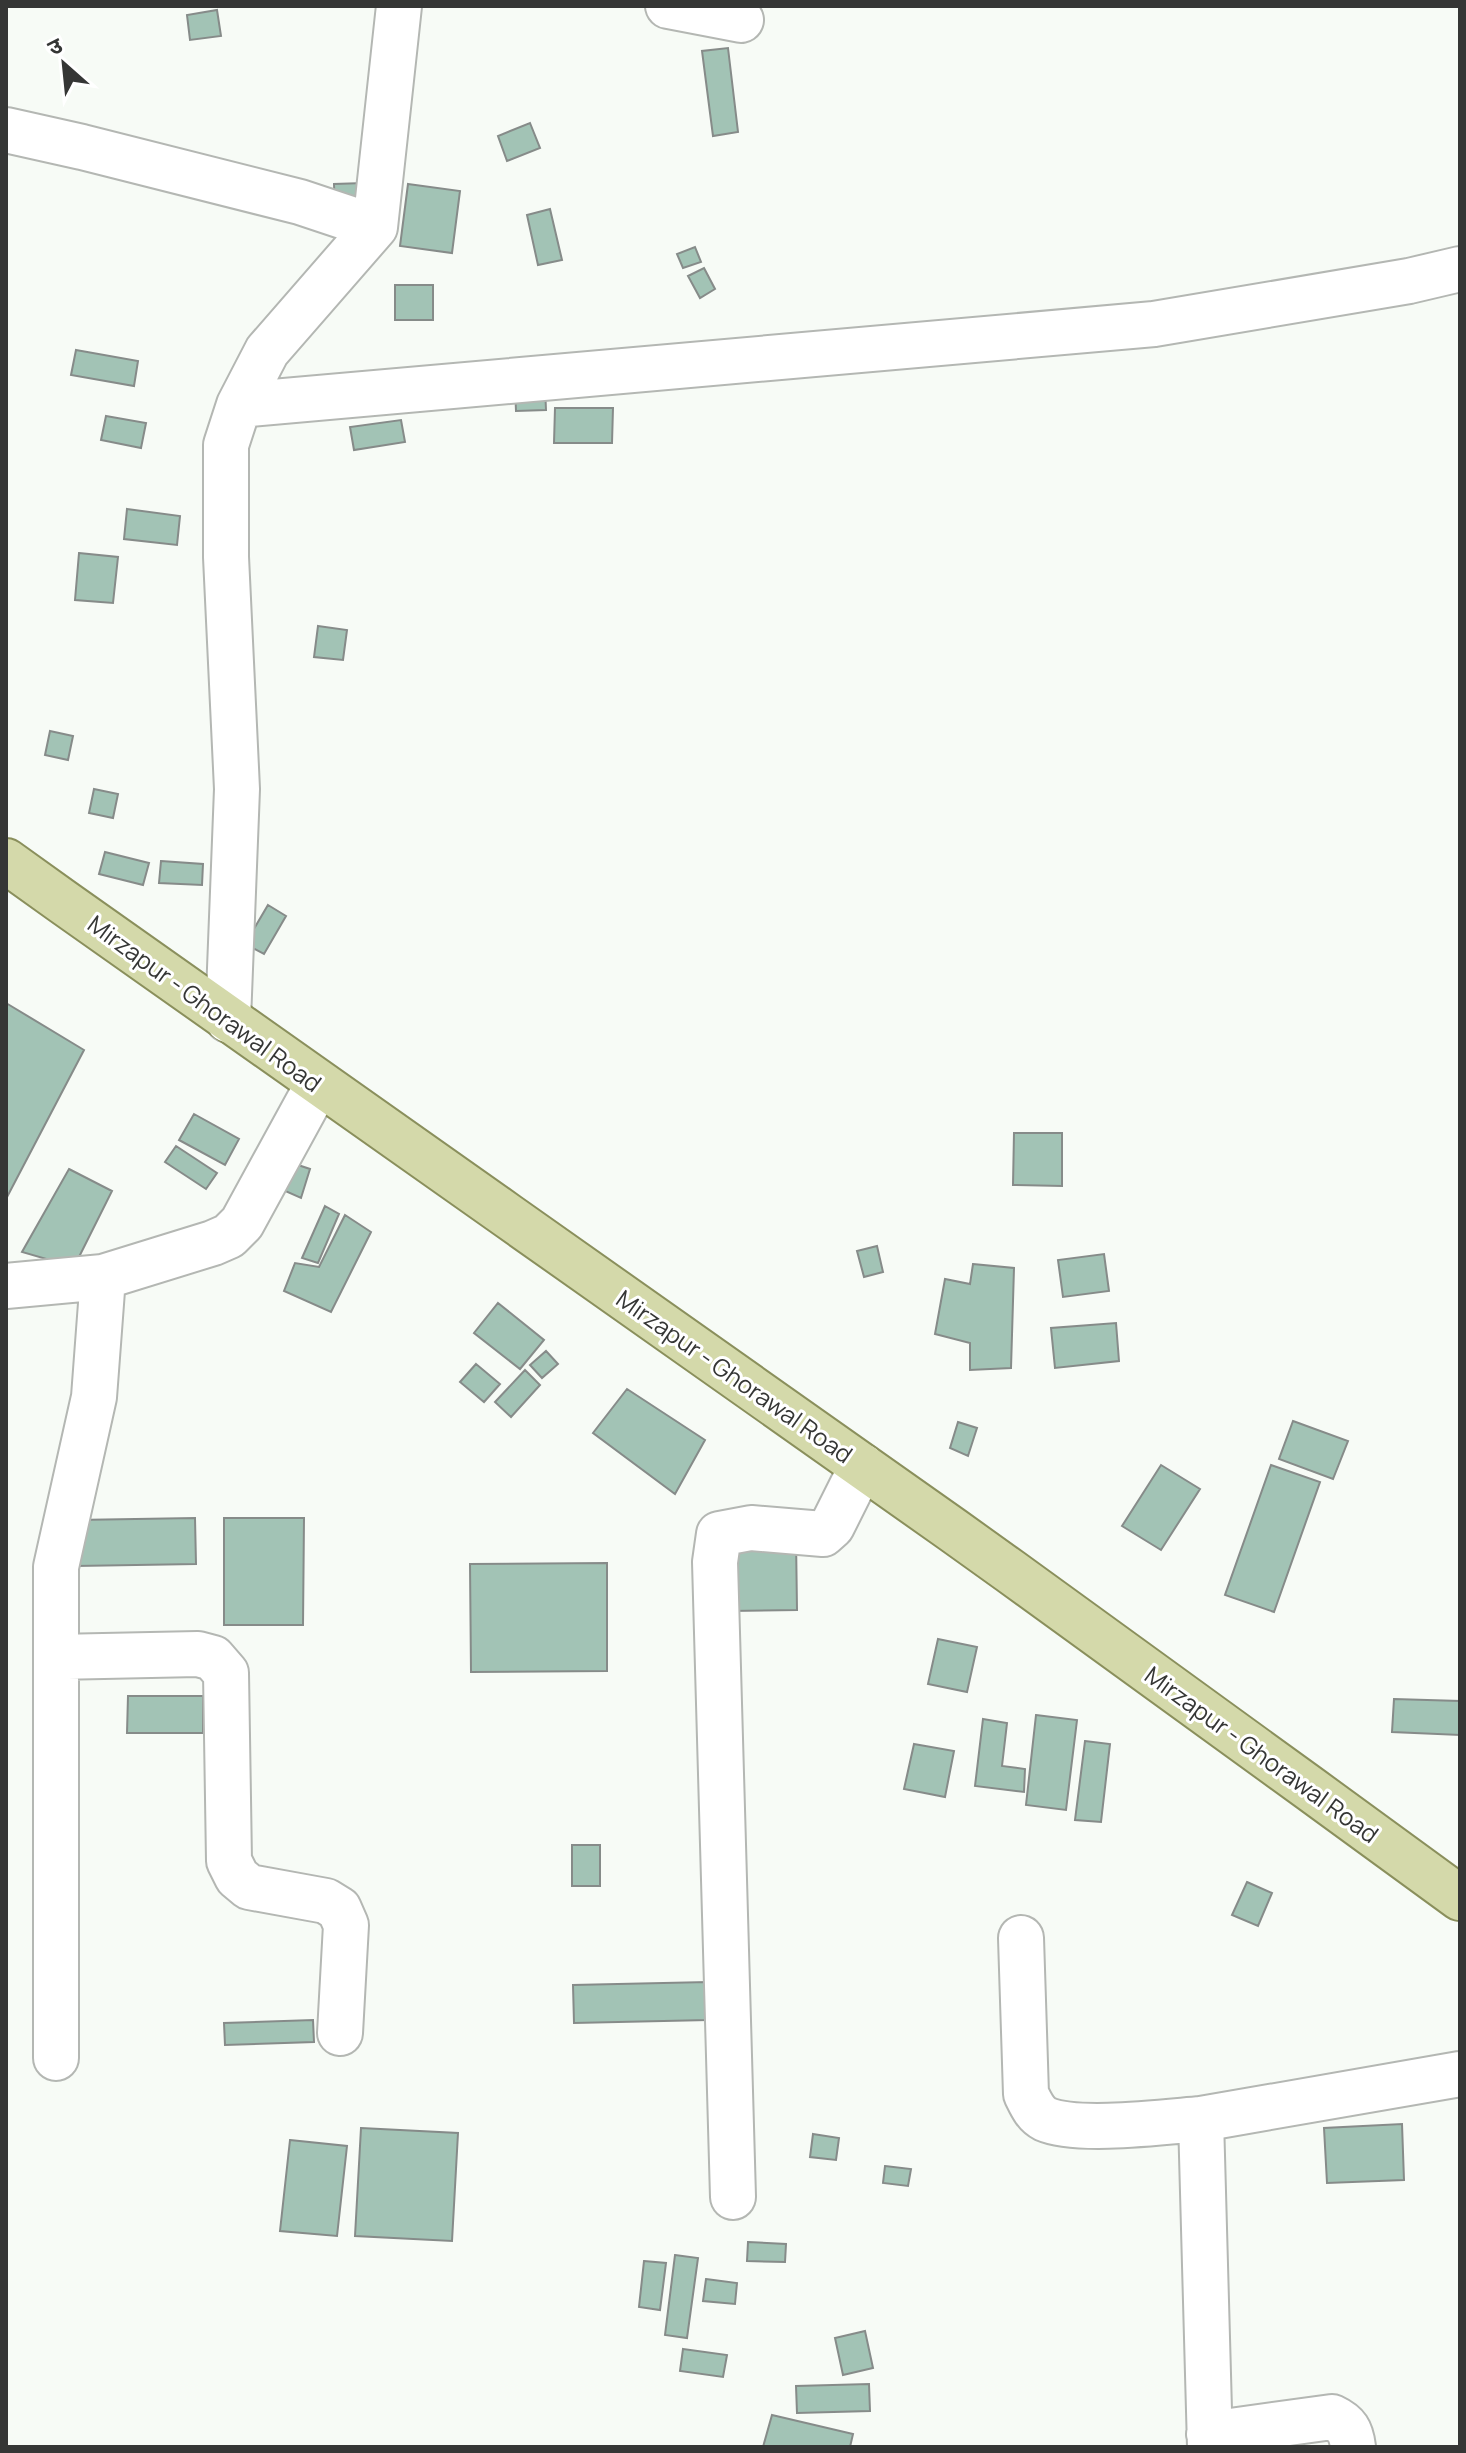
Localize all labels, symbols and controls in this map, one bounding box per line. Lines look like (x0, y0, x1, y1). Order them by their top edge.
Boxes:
north arrow (24, 24, 104, 104)
text: उ (42, 29, 68, 62)
street label: Mirzapur - Ghorawal Road (82, 907, 328, 1099)
street label: Mirzapur - Ghorawal Road (610, 1282, 860, 1470)
street label: Mirzapur - Ghorawal Road (1139, 1658, 1385, 1850)

